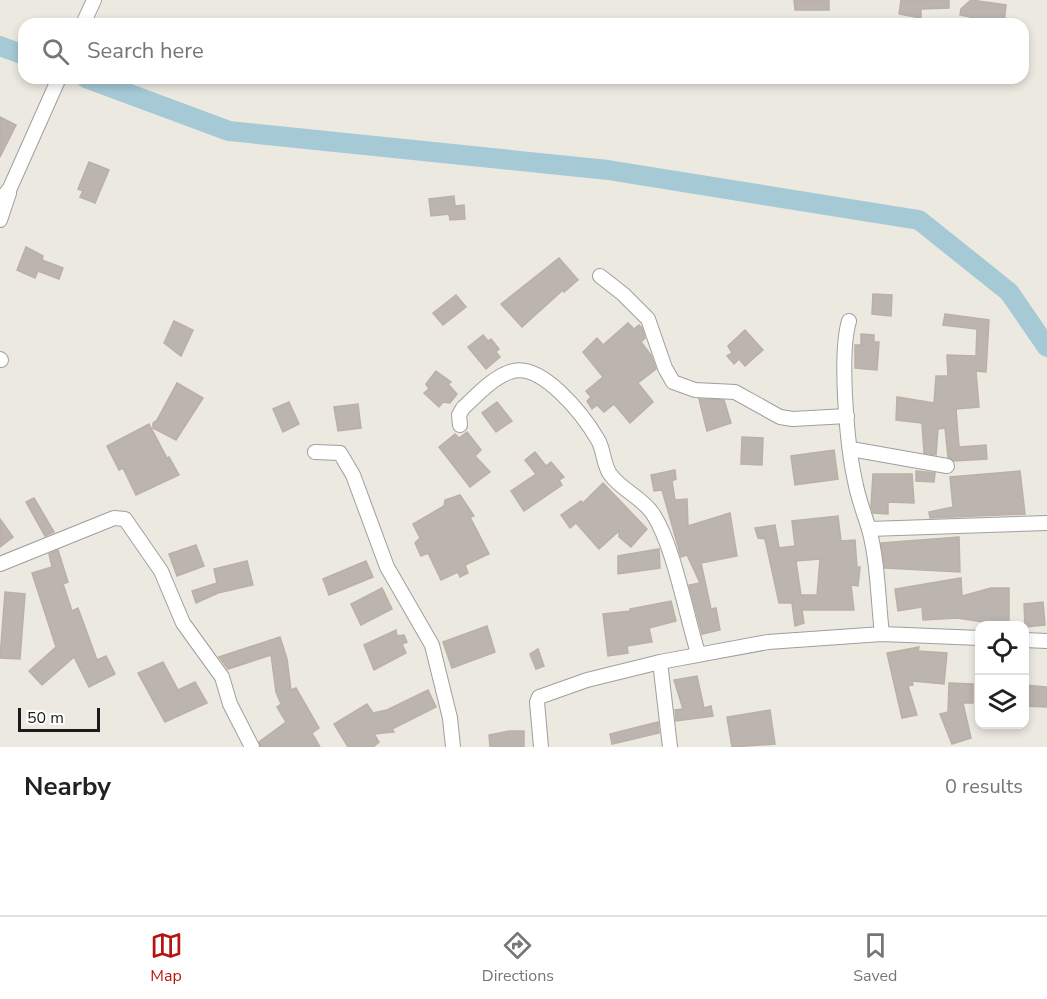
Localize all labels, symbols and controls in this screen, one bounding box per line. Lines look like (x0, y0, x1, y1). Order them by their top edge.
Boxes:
search box (18, 18, 1029, 84)
icon: search (39, 35, 72, 68)
text: Search here (87, 36, 204, 66)
map controls (975, 621, 1029, 729)
button: locate (975, 621, 1029, 675)
button: layers (975, 675, 1029, 729)
scale bar (18, 705, 100, 732)
text: 50 m (27, 707, 64, 729)
text: Nearby (24, 769, 111, 804)
text: 0 results (945, 773, 1023, 800)
tab: Map (150, 929, 183, 987)
tab: Directions (482, 929, 554, 987)
tab: Saved (853, 929, 897, 987)

